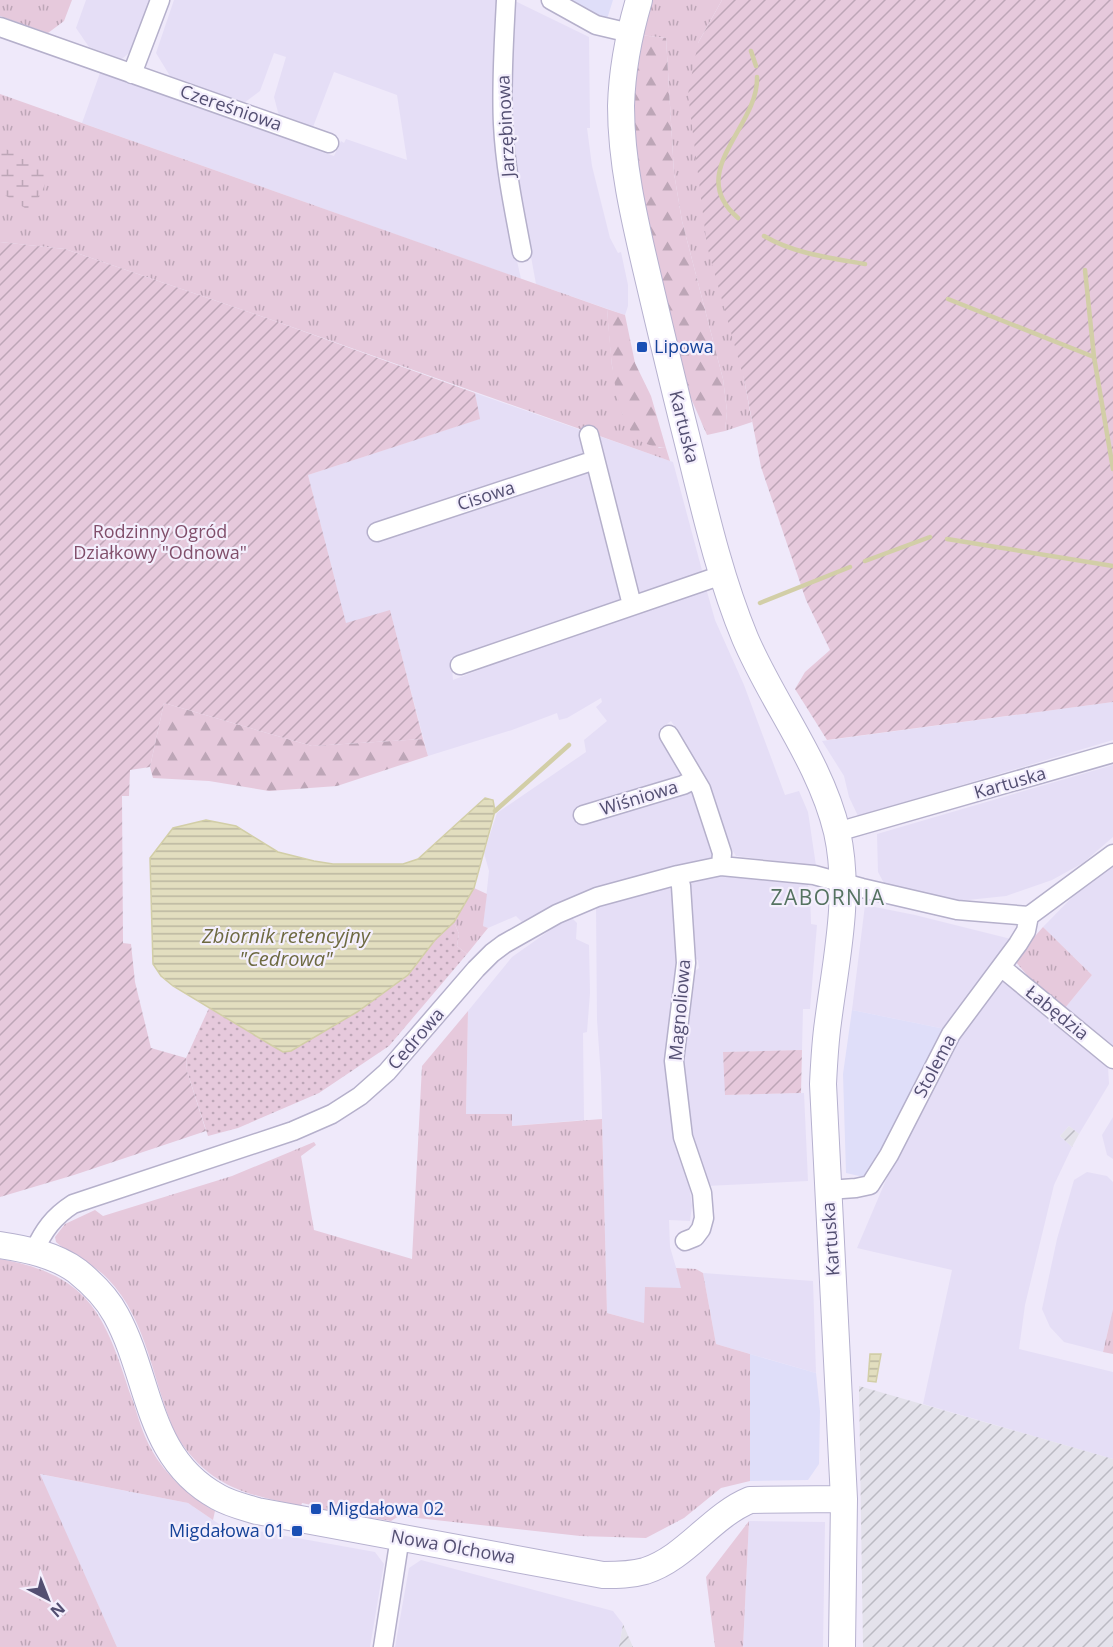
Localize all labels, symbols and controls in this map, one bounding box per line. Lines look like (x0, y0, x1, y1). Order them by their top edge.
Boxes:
street label: Jarzębinowa (490, 74, 520, 180)
street label: Czereśniowa (177, 78, 285, 136)
place label: Lipowa (654, 334, 714, 358)
marker: Lipowa (635, 340, 649, 354)
street label: Kartuska (664, 388, 706, 466)
street label: Cisowa (454, 474, 518, 516)
park label: Rodzinny Ogród Działkowy "Odnowa" (73, 519, 247, 564)
street label: Kartuska (971, 760, 1049, 804)
street label: Wiśniowa (597, 774, 681, 820)
district label: ZABORNIA (770, 883, 886, 911)
water label: Zbiornik retencyjny "Cedrowa" (201, 922, 372, 972)
street label: Magnoliowa (663, 958, 695, 1062)
street label: Łabędzia (1021, 979, 1094, 1045)
street label: Cedrowa (382, 1002, 449, 1074)
street label: Stolema (907, 1030, 961, 1101)
street label: Kartuska (815, 1201, 845, 1277)
place label: Migdałowa 02 (328, 1496, 444, 1520)
marker: Migdałowa 02 (309, 1502, 323, 1516)
place label: Migdałowa 01 (169, 1518, 285, 1542)
street label: Nowa Olchowa (389, 1523, 517, 1569)
marker: Migdałowa 01 (290, 1524, 304, 1538)
north arrow (18, 1569, 78, 1629)
text: N (46, 1598, 70, 1623)

